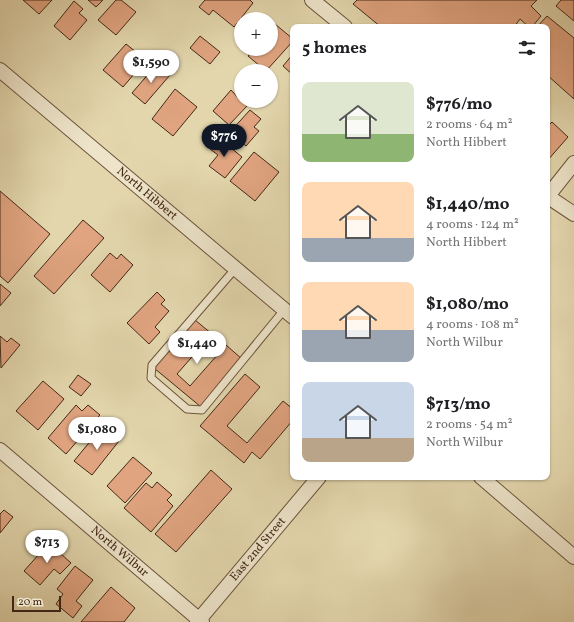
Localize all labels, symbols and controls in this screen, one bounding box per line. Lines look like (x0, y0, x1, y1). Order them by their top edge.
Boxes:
map controls (234, 12, 278, 108)
button: + (234, 12, 278, 56)
text: 5 homes (302, 37, 367, 60)
icon: filters (516, 37, 538, 59)
pin: $1,590 (118, 50, 184, 84)
text: $1,590 (132, 54, 170, 72)
button: − (234, 64, 278, 108)
text: $776/mo (426, 93, 492, 116)
icon: home (334, 98, 382, 146)
text: 2 rooms · 64 m² (426, 116, 513, 134)
pin: $776 (200, 124, 248, 158)
text: $776 (211, 128, 237, 146)
text: North Hibbert (426, 134, 507, 152)
street label: North Hibbert (113, 164, 181, 224)
text: $1,440/mo (426, 193, 509, 216)
icon: home (334, 198, 382, 246)
text: 4 rooms · 124 m² (426, 216, 519, 234)
text: North Hibbert (426, 234, 507, 252)
text: $1,080/mo (426, 293, 509, 316)
icon: home (334, 298, 382, 346)
text: 4 rooms · 108 m² (426, 316, 519, 334)
pin: $1,440 (164, 331, 230, 365)
text: North Wilbur (426, 334, 503, 352)
text: $1,440 (177, 335, 217, 353)
text: $713/mo (426, 393, 491, 416)
icon: home (334, 398, 382, 446)
text: 2 rooms · 54 m² (426, 416, 513, 434)
pin: $1,080 (64, 417, 130, 451)
text: $1,080 (77, 421, 117, 439)
text: North Wilbur (426, 434, 503, 452)
street label: East 2nd Street (227, 514, 290, 585)
street label: North Wilbur (87, 523, 152, 581)
pin: $713 (23, 530, 71, 564)
text: $713 (34, 534, 60, 552)
scale bar (12, 594, 61, 613)
text: 20 m (18, 595, 42, 610)

